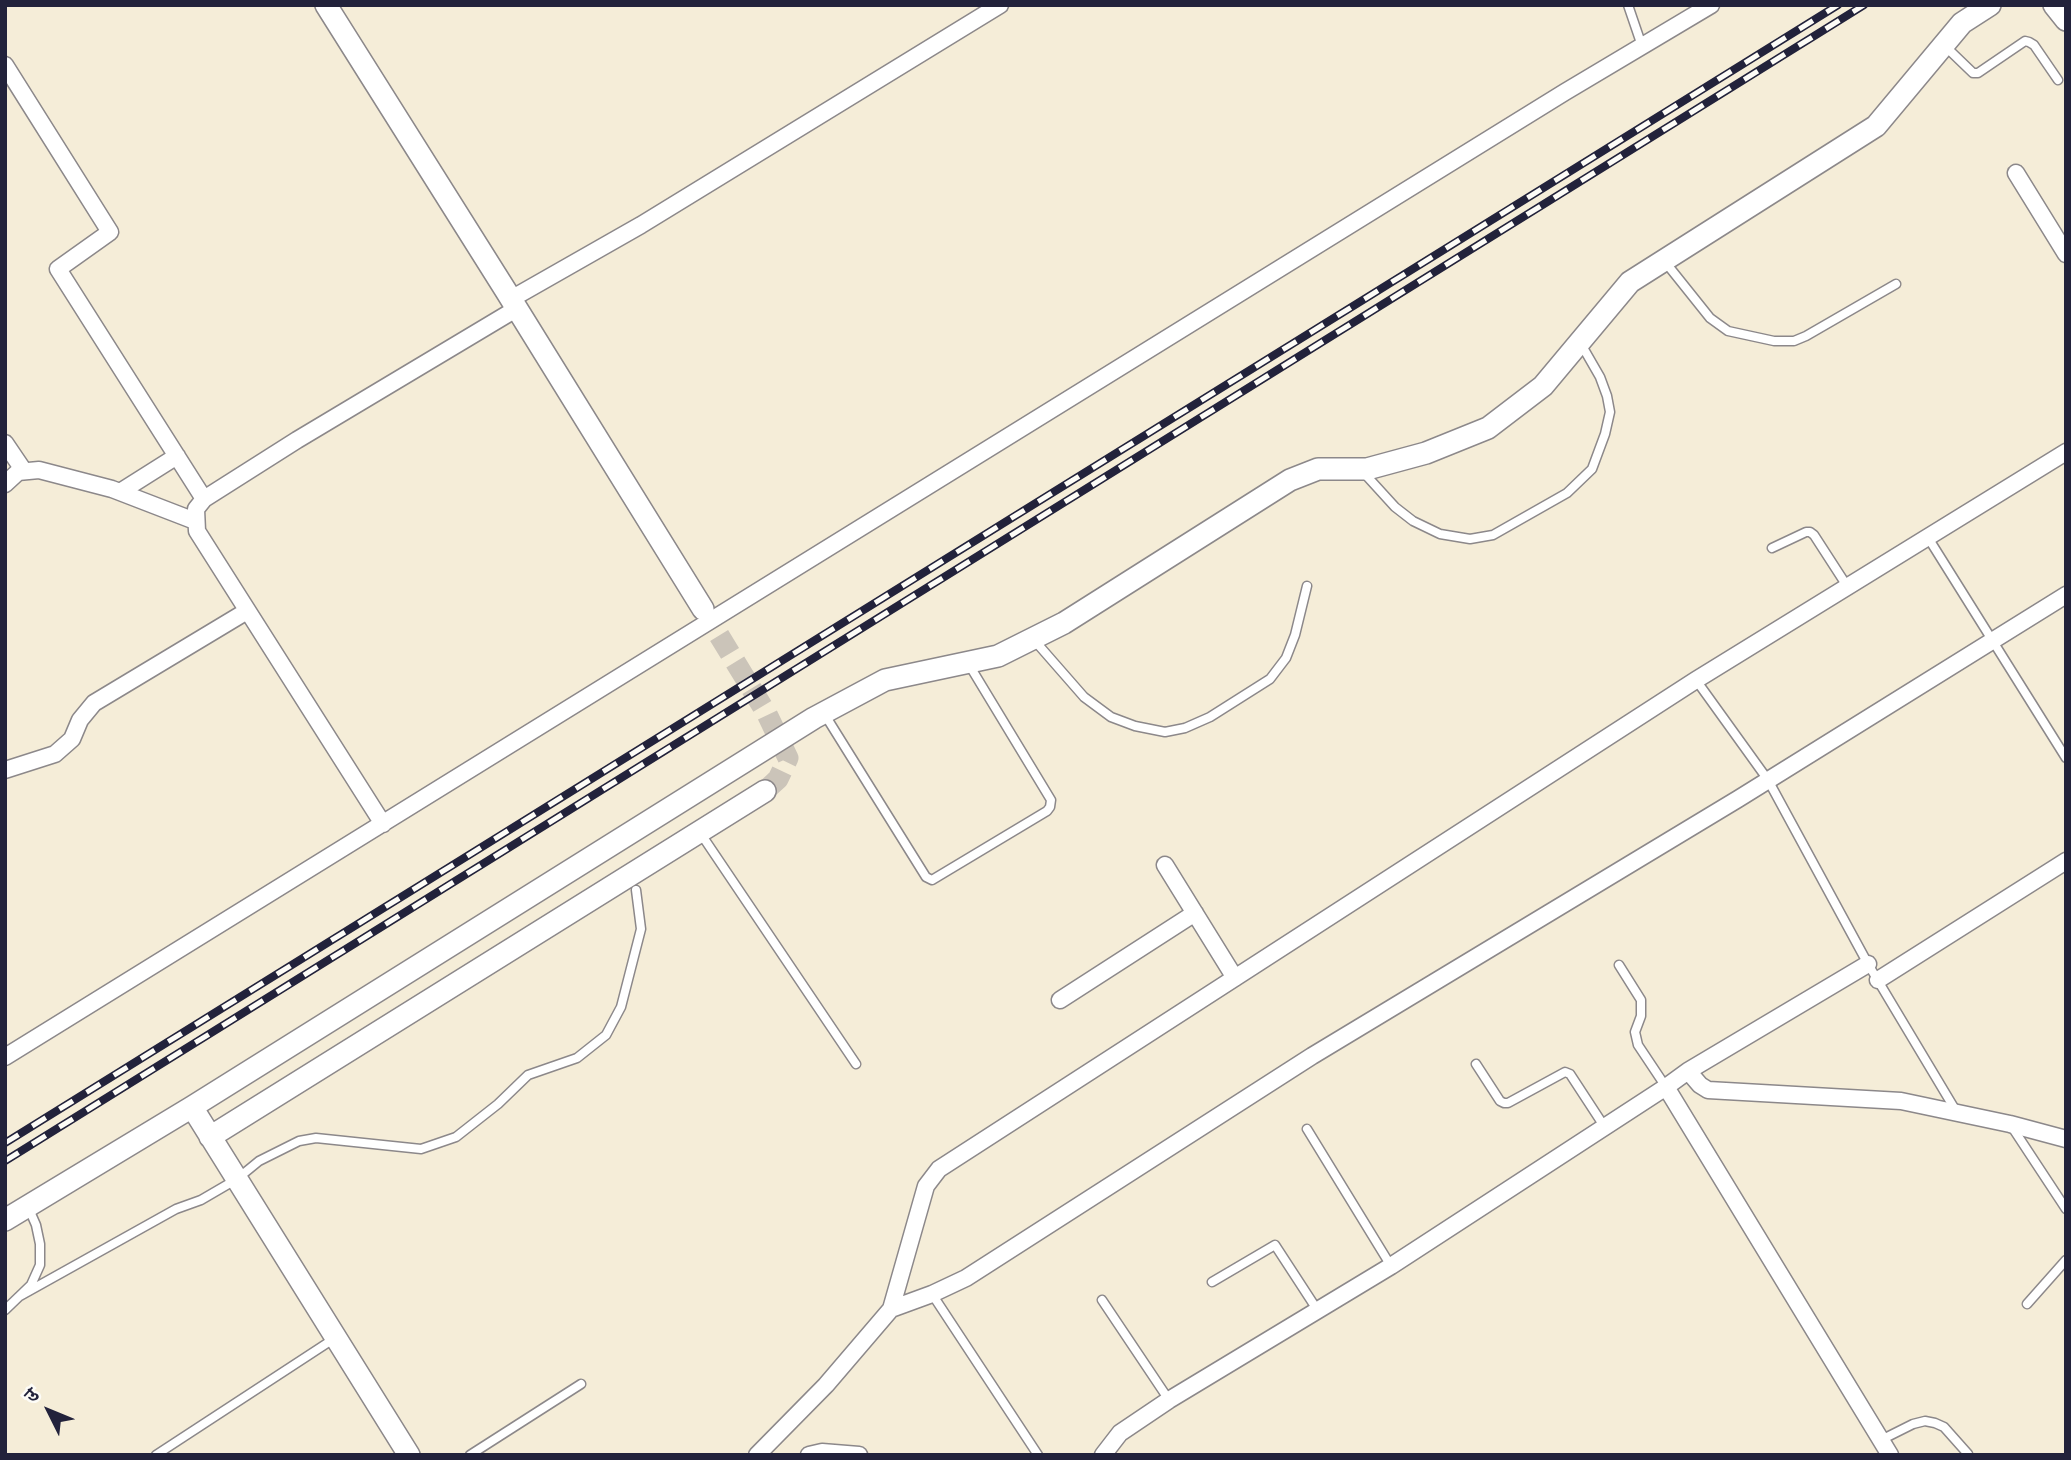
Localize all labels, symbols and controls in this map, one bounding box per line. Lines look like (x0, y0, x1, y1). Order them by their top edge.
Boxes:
north arrow (14, 1376, 84, 1446)
text: उ (20, 1383, 47, 1409)

